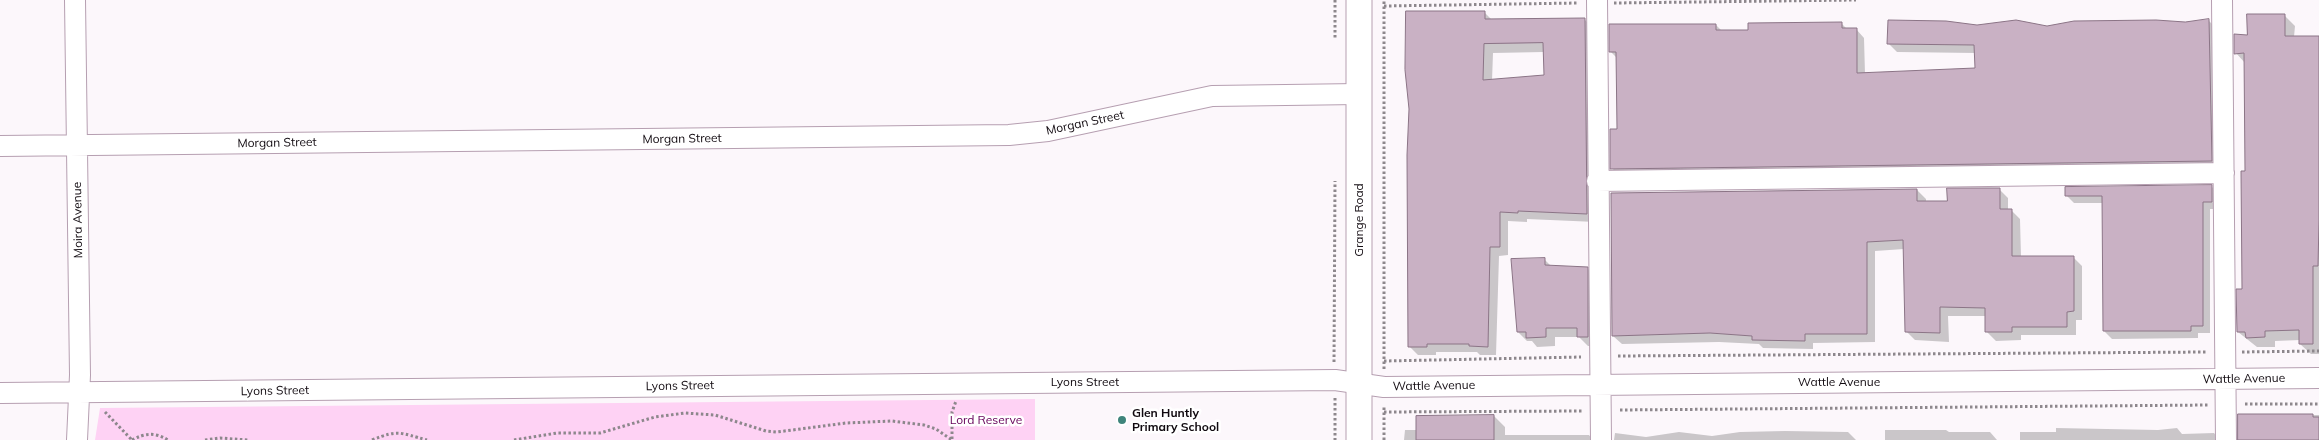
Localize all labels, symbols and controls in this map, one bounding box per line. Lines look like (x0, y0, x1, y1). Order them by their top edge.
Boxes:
street label: Morgan Street (1045, 108, 1125, 138)
street label: Morgan Street (642, 131, 722, 147)
street label: Morgan Street (237, 135, 317, 151)
street label: Moira Avenue (70, 182, 86, 258)
street label: Grange Road (1352, 183, 1366, 257)
street label: Wattle Avenue (2203, 371, 2285, 387)
street label: Lyons Street (1051, 375, 1119, 389)
street label: Wattle Avenue (1798, 375, 1880, 389)
street label: Lyons Street (646, 378, 714, 394)
street label: Wattle Avenue (1393, 378, 1475, 394)
street label: Lyons Street (241, 383, 309, 399)
place label: Glen Huntly Primary School (1132, 406, 1219, 434)
park label: Lord Reserve (950, 413, 1022, 427)
marker: Glen Huntly Primary School (1116, 414, 1128, 426)

